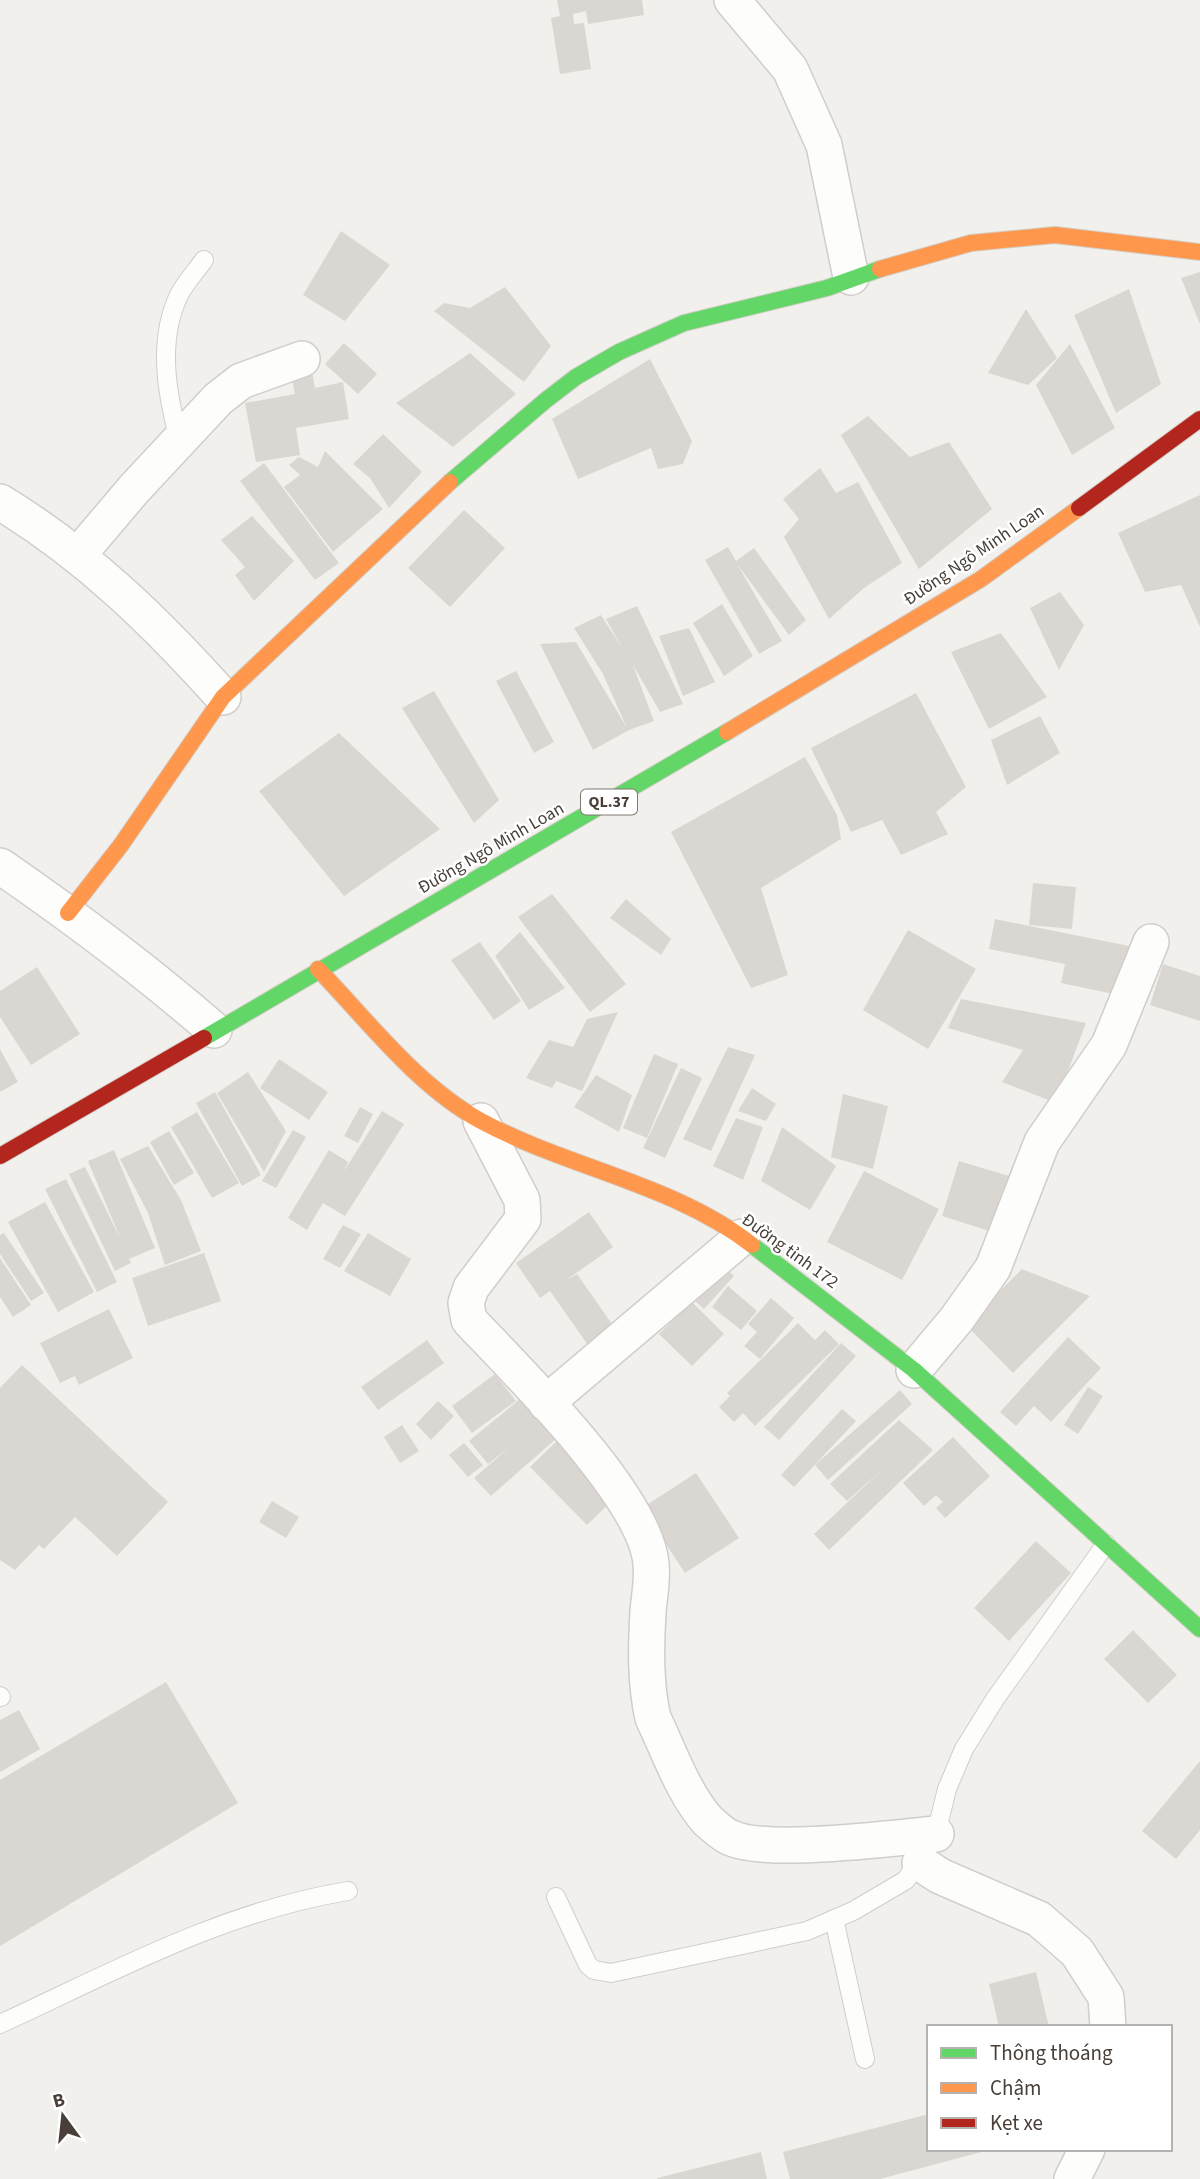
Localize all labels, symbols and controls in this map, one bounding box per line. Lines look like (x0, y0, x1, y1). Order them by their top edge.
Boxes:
street label: Đường Ngô Minh Loan (899, 498, 1049, 612)
road number: QL.37 (581, 790, 637, 814)
street label: Đường Ngô Minh Loan (413, 796, 569, 900)
street label: Đường tỉnh 172 (737, 1207, 844, 1295)
legend (927, 2025, 1172, 2151)
text: Thông thoáng (990, 2038, 1113, 2068)
text: Chậm (990, 2073, 1041, 2103)
north arrow (28, 2081, 98, 2151)
text: B (50, 2086, 68, 2116)
text: Kẹt xe (990, 2108, 1043, 2138)

